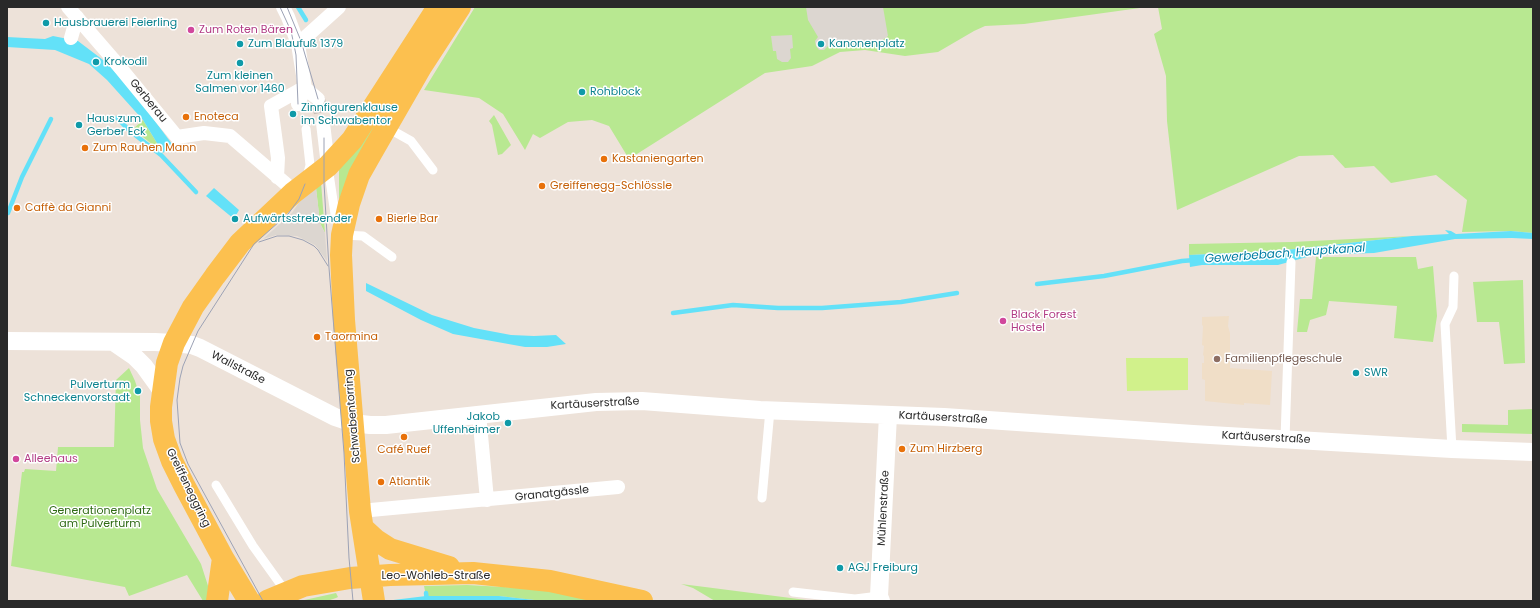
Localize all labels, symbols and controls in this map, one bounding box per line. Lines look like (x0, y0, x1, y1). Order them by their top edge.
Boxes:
place label: Hausbrauerei Feierling (54, 16, 177, 30)
marker: Hausbrauerei Feierling (41, 18, 51, 28)
place label: Zum Roten Bären (199, 23, 293, 37)
marker: Zum Roten Bären (186, 25, 196, 35)
place label: Zum Blaufuß 1379 (248, 37, 343, 51)
place label: Kanonenplatz (829, 37, 905, 51)
marker: Zum Blaufuß 1379 (235, 39, 245, 49)
marker: Kanonenplatz (816, 39, 826, 49)
place label: Krokodil (104, 55, 147, 69)
marker: Krokodil (91, 57, 101, 67)
marker: Zum kleinen Salmen vor 1460 (235, 58, 245, 68)
place label: Zum kleinen Salmen vor 1460 (195, 69, 285, 95)
street label: Gerberau (126, 77, 170, 125)
place label: Rohblock (590, 85, 640, 99)
marker: Rohblock (577, 87, 587, 97)
place label: Zinnfigurenklause im Schwabentor (301, 101, 398, 127)
marker: Zinnfigurenklause im Schwabentor (288, 109, 298, 119)
place label: Enoteca (194, 110, 239, 124)
place label: Haus zum Gerber Eck (87, 112, 146, 138)
marker: Enoteca (181, 112, 191, 122)
marker: Haus zum Gerber Eck (74, 120, 84, 130)
place label: Zum Rauhen Mann (93, 141, 196, 155)
marker: Zum Rauhen Mann (80, 143, 90, 153)
place label: Kastaniengarten (612, 152, 704, 166)
marker: Kastaniengarten (599, 154, 609, 164)
place label: Greiffenegg-Schlössle (550, 179, 672, 193)
marker: Greiffenegg-Schlössle (537, 181, 547, 191)
place label: Caffè da Gianni (25, 201, 111, 215)
marker: Caffè da Gianni (12, 203, 22, 213)
place label: Aufwärtsstrebender (243, 212, 352, 226)
place label: Bierle Bar (387, 212, 438, 226)
marker: Aufwärtsstrebender (230, 214, 240, 224)
marker: Bierle Bar (374, 214, 384, 224)
water label: Gewerbebach, Hauptkanal (1204, 241, 1366, 267)
place label: Black Forest Hostel (1011, 308, 1076, 334)
marker: Black Forest Hostel (998, 316, 1008, 326)
place label: Taormina (325, 330, 378, 344)
marker: Taormina (312, 332, 322, 342)
street label: Wallstraße (209, 349, 267, 387)
place label: Familienpflegeschule (1225, 352, 1342, 366)
marker: Familienpflegeschule (1212, 354, 1222, 364)
place label: SWR (1364, 366, 1388, 380)
street label: Schwabentorring (342, 368, 364, 464)
marker: SWR (1351, 368, 1361, 378)
place label: Pulverturm Schneckenvorstadt (24, 378, 130, 404)
marker: Pulverturm Schneckenvorstadt (133, 386, 143, 396)
street label: Kartäuserstraße (550, 395, 640, 413)
street label: Kartäuserstraße (898, 409, 988, 427)
place label: Jakob Uffenheimer (433, 410, 500, 436)
marker: Jakob Uffenheimer (503, 418, 513, 428)
street label: Kartäuserstraße (1221, 429, 1311, 447)
marker: Café Ruef (399, 432, 409, 442)
place label: Zum Hirzberg (910, 442, 982, 456)
place label: Café Ruef (377, 443, 431, 457)
marker: Zum Hirzberg (897, 444, 907, 454)
street label: Greiffeneggring (163, 446, 213, 530)
place label: Alleehaus (24, 452, 78, 466)
marker: Alleehaus (11, 454, 21, 464)
street label: Mühlenstraße (875, 470, 893, 546)
place label: Atlantik (389, 475, 430, 489)
marker: Atlantik (376, 477, 386, 487)
street label: Granatgässle (514, 484, 590, 504)
park label: Generationenplatz am Pulverturm (49, 504, 151, 530)
place label: AGJ Freiburg (848, 561, 918, 575)
marker: AGJ Freiburg (835, 563, 845, 573)
street label: Leo-Wohleb-Straße (382, 569, 490, 583)

